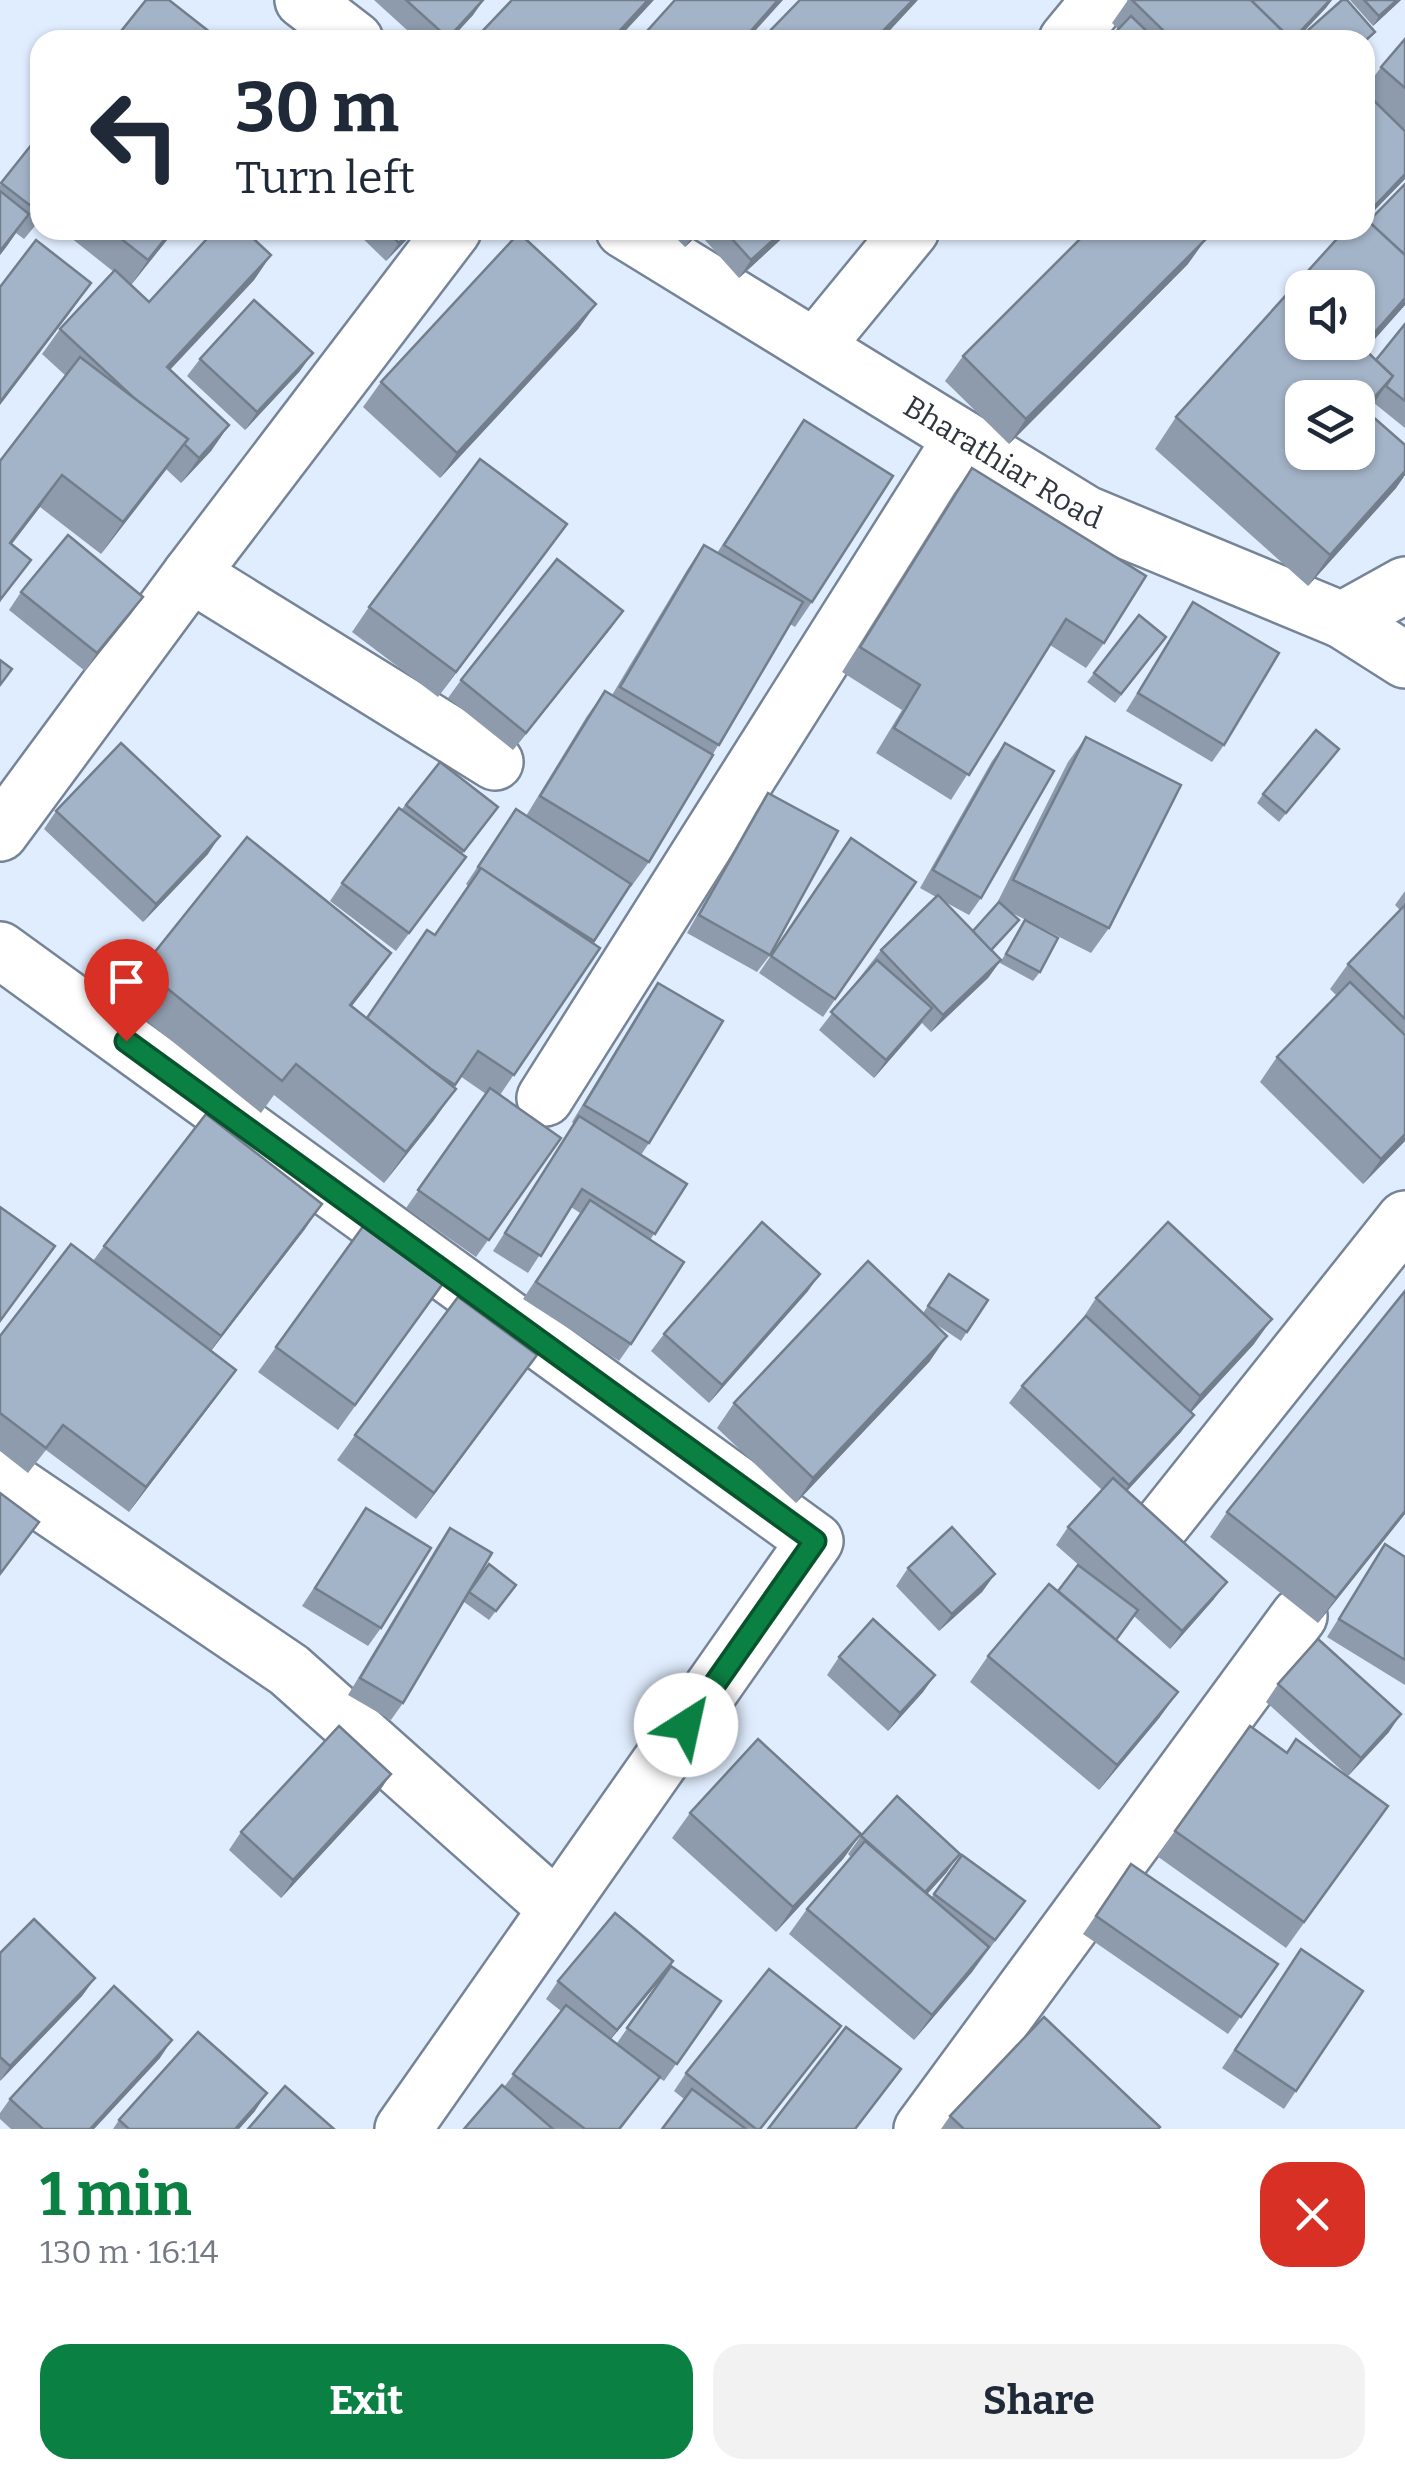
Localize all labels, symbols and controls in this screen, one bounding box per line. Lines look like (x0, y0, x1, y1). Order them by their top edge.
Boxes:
text: 30 m (235, 66, 399, 150)
icon: left (70, 70, 200, 200)
text: Turn left (235, 151, 415, 205)
map controls (1285, 270, 1375, 470)
button: sound (1285, 270, 1375, 360)
button: layers (1285, 380, 1375, 470)
street label: Bharathiar Road (897, 388, 1108, 537)
pin (84, 939, 169, 1042)
icon: arrive (99, 954, 154, 1009)
position arrow (634, 1673, 738, 1777)
text: 1 min (40, 2159, 192, 2231)
button: close (1260, 2162, 1365, 2267)
text: 130 m · 16:14 (40, 2233, 218, 2271)
button: Exit (40, 2344, 693, 2459)
button: Share (713, 2344, 1365, 2459)

